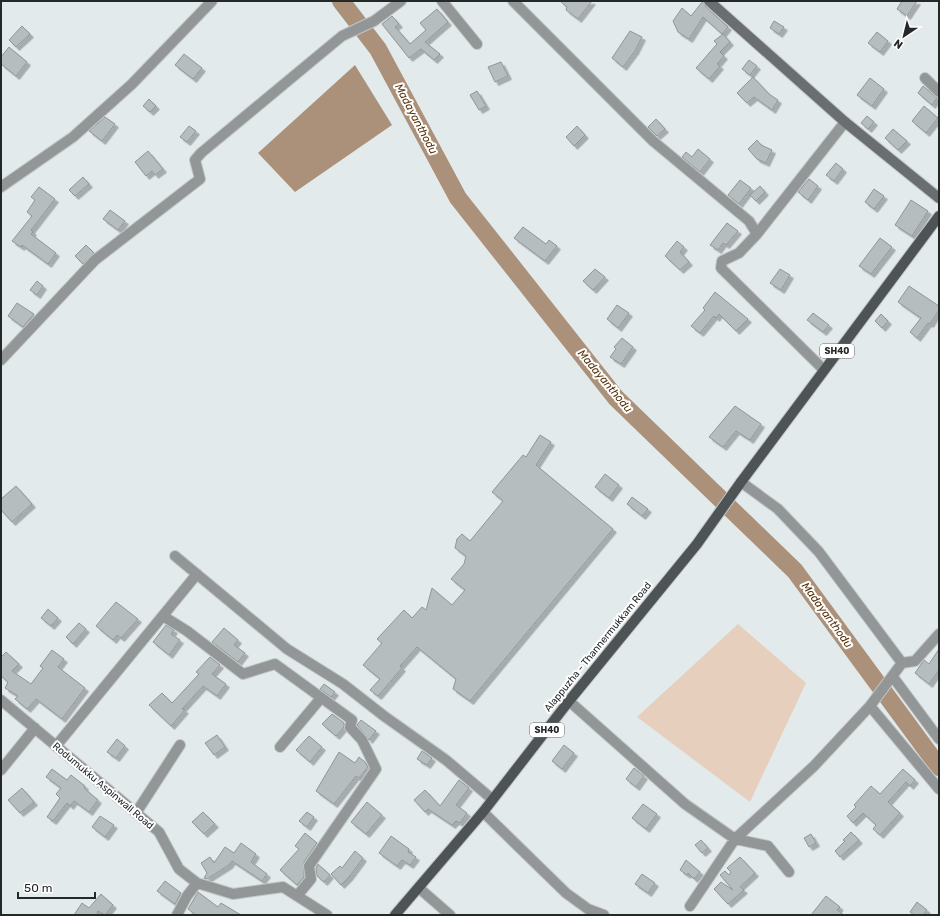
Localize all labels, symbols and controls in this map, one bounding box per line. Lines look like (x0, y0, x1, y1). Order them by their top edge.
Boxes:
north arrow (884, 16, 924, 56)
text: N (892, 36, 906, 51)
water label: Madayanthodu (392, 82, 440, 157)
road number: SH40 (820, 344, 854, 358)
water label: Madayanthodu (575, 347, 635, 415)
street label: Alappuzha - Thannermukkam Road (542, 580, 654, 714)
water label: Madayanthodu (799, 580, 855, 651)
road number: SH40 (530, 723, 564, 737)
street label: Rodumukku Aspinwall Road (50, 740, 156, 832)
scale bar (18, 874, 95, 900)
text: 50 m (24, 881, 52, 895)

